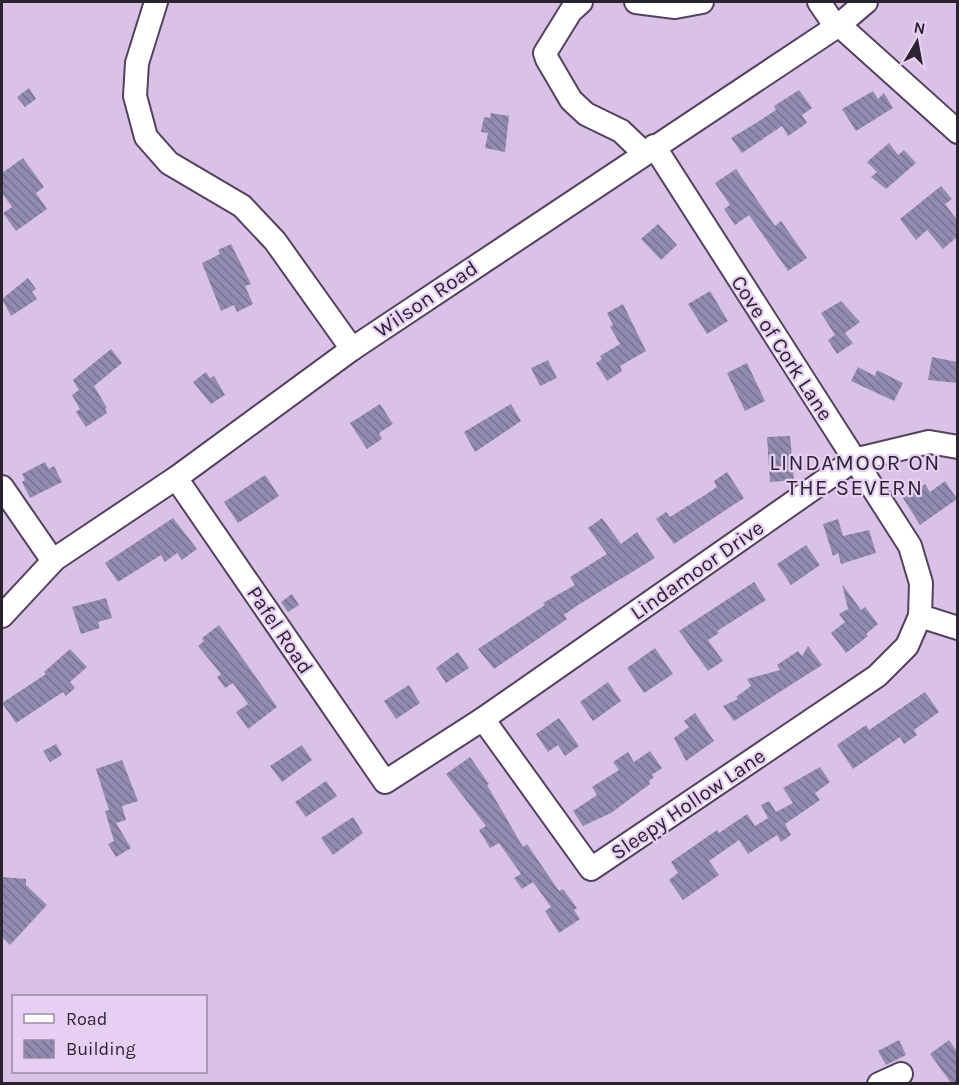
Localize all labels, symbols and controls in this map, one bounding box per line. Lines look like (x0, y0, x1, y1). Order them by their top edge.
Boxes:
north arrow (887, 12, 947, 72)
text: N (912, 17, 927, 38)
street label: Wilson Road (370, 256, 482, 342)
street label: Cove of Cork Lane (726, 271, 838, 425)
district label: LINDAMOOR ON THE SEVERN (769, 450, 941, 501)
street label: Lindamoor Drive (626, 515, 768, 625)
street label: Pafel Road (242, 582, 318, 678)
street label: Sleepy Hollow Lane (606, 743, 770, 865)
legend (12, 995, 207, 1073)
text: Road (66, 1008, 107, 1030)
text: Building (66, 1038, 136, 1060)

